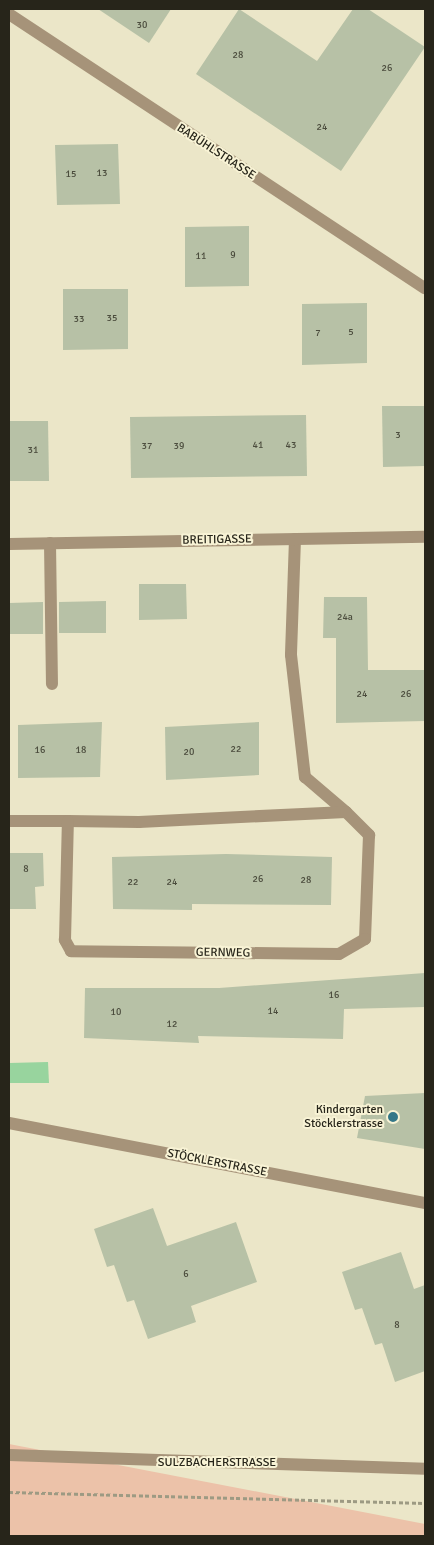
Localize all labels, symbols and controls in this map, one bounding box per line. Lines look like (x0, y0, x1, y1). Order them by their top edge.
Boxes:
house number: 30 (137, 20, 147, 32)
house number: 28 (233, 50, 243, 62)
house number: 26 (382, 63, 392, 75)
street label: BABÜHLSTRASSE (174, 121, 258, 183)
house number: 24 (317, 122, 327, 134)
house number: 13 (97, 168, 107, 180)
house number: 15 (66, 169, 76, 181)
house number: 9 (230, 250, 236, 262)
house number: 11 (196, 251, 206, 263)
house number: 35 (107, 313, 117, 325)
house number: 33 (74, 314, 84, 326)
house number: 5 (348, 327, 354, 339)
house number: 7 (315, 328, 321, 340)
house number: 3 (395, 430, 401, 442)
house number: 41 (253, 440, 263, 452)
house number: 43 (286, 440, 296, 452)
house number: 37 (142, 441, 152, 453)
house number: 39 (174, 441, 184, 453)
house number: 31 (28, 445, 38, 457)
street label: BREITIGASSE (182, 532, 252, 548)
house number: 24a (337, 612, 353, 624)
house number: 24 (357, 689, 367, 701)
house number: 26 (401, 689, 411, 701)
house number: 22 (231, 744, 241, 756)
house number: 16 (35, 745, 45, 757)
house number: 18 (76, 745, 86, 757)
house number: 20 (184, 747, 194, 759)
house number: 8 (23, 864, 29, 876)
house number: 26 (253, 874, 263, 886)
house number: 28 (301, 875, 311, 887)
house number: 22 (128, 877, 138, 889)
house number: 24 (167, 877, 177, 889)
street label: GERNWEG (196, 945, 250, 961)
house number: 16 (329, 990, 339, 1002)
house number: 14 (268, 1006, 278, 1018)
house number: 10 (111, 1007, 121, 1019)
house number: 12 (167, 1019, 177, 1031)
place label: Kindergarten Stöcklerstrasse (304, 1103, 383, 1131)
marker: Kindergarten Stöcklerstrasse (387, 1111, 399, 1123)
street label: STÖCKLERSTRASSE (166, 1146, 268, 1180)
house number: 6 (183, 1269, 189, 1281)
house number: 8 (394, 1320, 400, 1332)
street label: SULZBACHERSTRASSE (158, 1456, 276, 1470)

